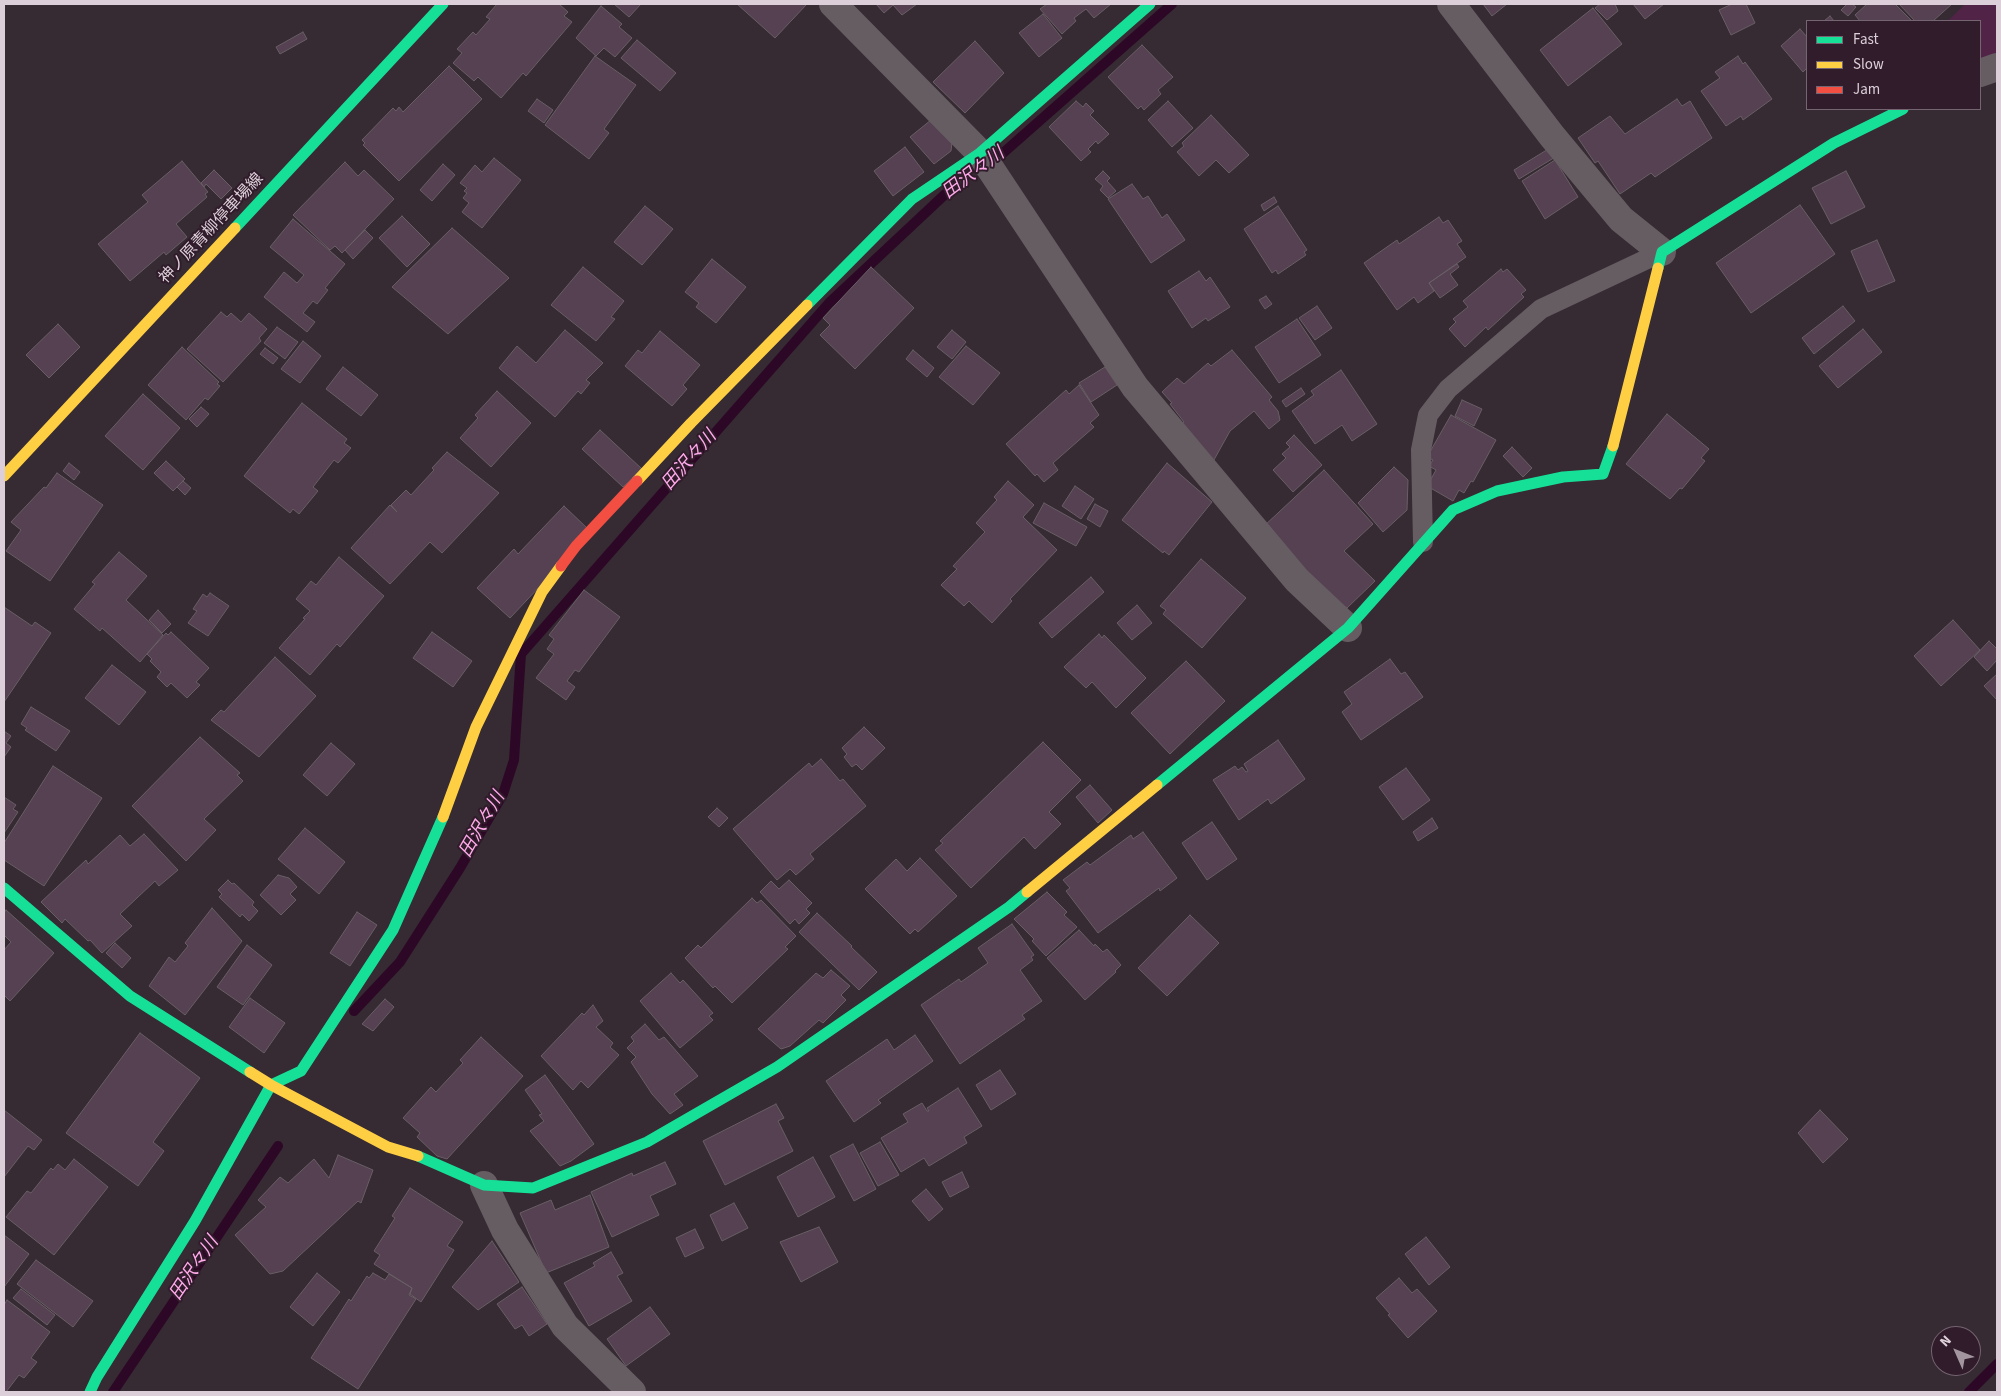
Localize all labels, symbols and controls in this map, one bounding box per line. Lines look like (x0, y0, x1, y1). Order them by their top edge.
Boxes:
legend (1806, 20, 1981, 110)
text: Fast (1853, 29, 1879, 50)
text: Slow (1853, 54, 1884, 75)
text: Jam (1853, 79, 1880, 100)
water label: 田沢々川 (939, 144, 1009, 204)
street label: 神ノ原青柳停車場線 (156, 170, 268, 288)
water label: 田沢々川 (658, 427, 722, 495)
water label: 田沢々川 (456, 788, 510, 862)
water label: 田沢々川 (166, 1233, 224, 1305)
north arrow (1931, 1326, 1981, 1376)
text: N (1936, 1331, 1956, 1352)

